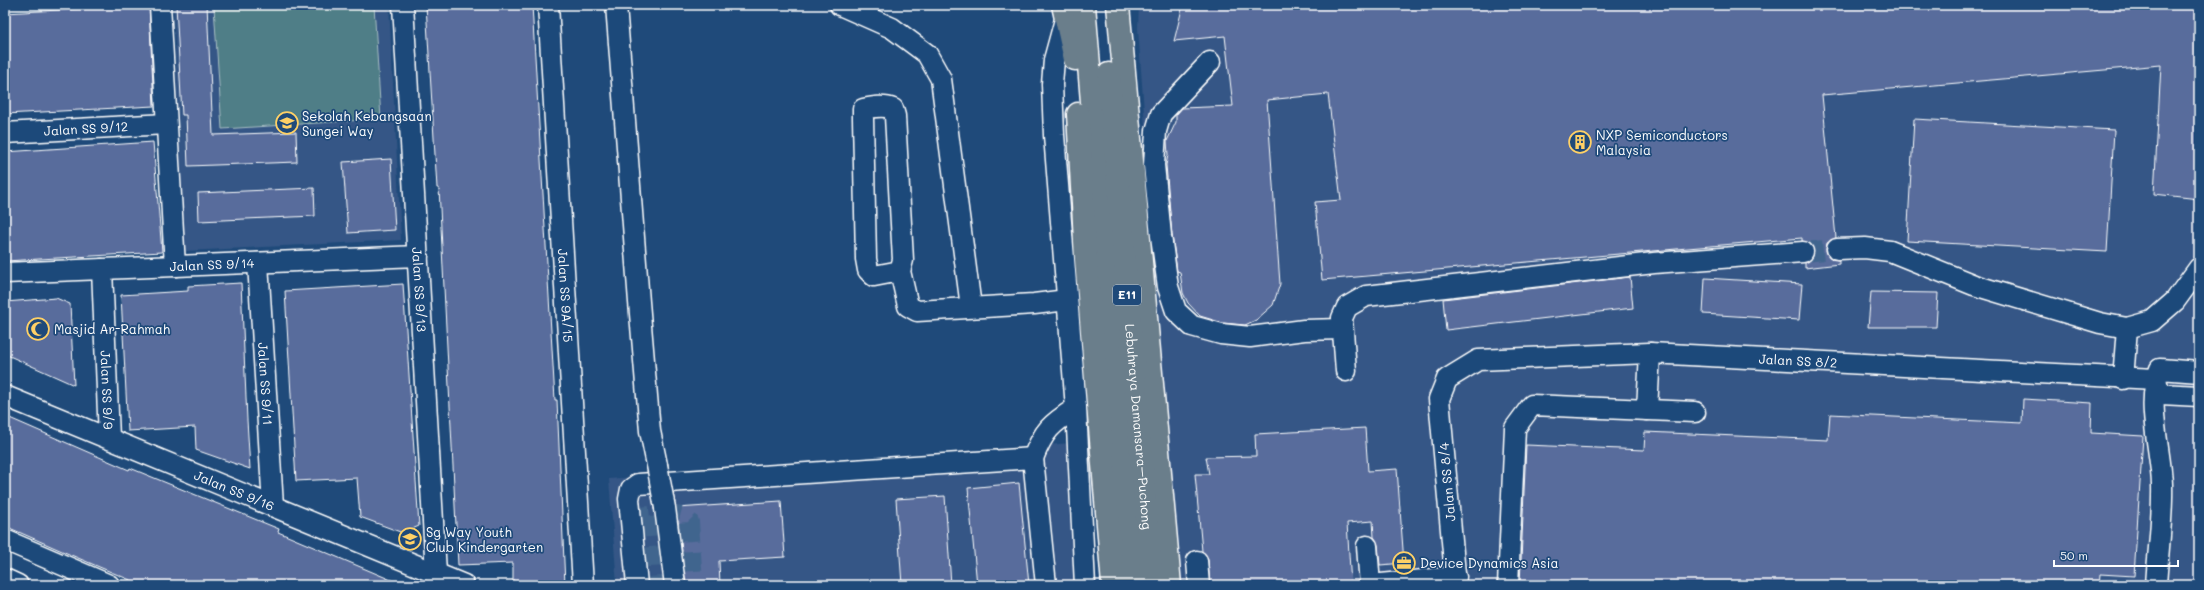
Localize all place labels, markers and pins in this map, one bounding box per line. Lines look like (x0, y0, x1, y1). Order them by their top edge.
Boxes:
place label: Sekolah Kebangsaan Sungei Way (302, 107, 432, 139)
school or university icon: Sekolah Kebangsaan Sungei Way (274, 110, 300, 136)
place label: NXP Semiconductors Malaysia (1596, 126, 1728, 158)
building icon: NXP Semiconductors Malaysia (1567, 129, 1593, 155)
mosque icon: Masjid Ar-Rahmah (25, 316, 51, 342)
place label: Masjid Ar-Rahmah (54, 320, 170, 337)
place label: Sg Way Youth Club Kindergarten (426, 523, 543, 555)
school or university icon: Sg Way Youth Club Kindergarten (397, 526, 423, 552)
office icon: Device Dynamics Asia (1391, 550, 1417, 576)
place label: Device Dynamics Asia (1420, 554, 1559, 571)

